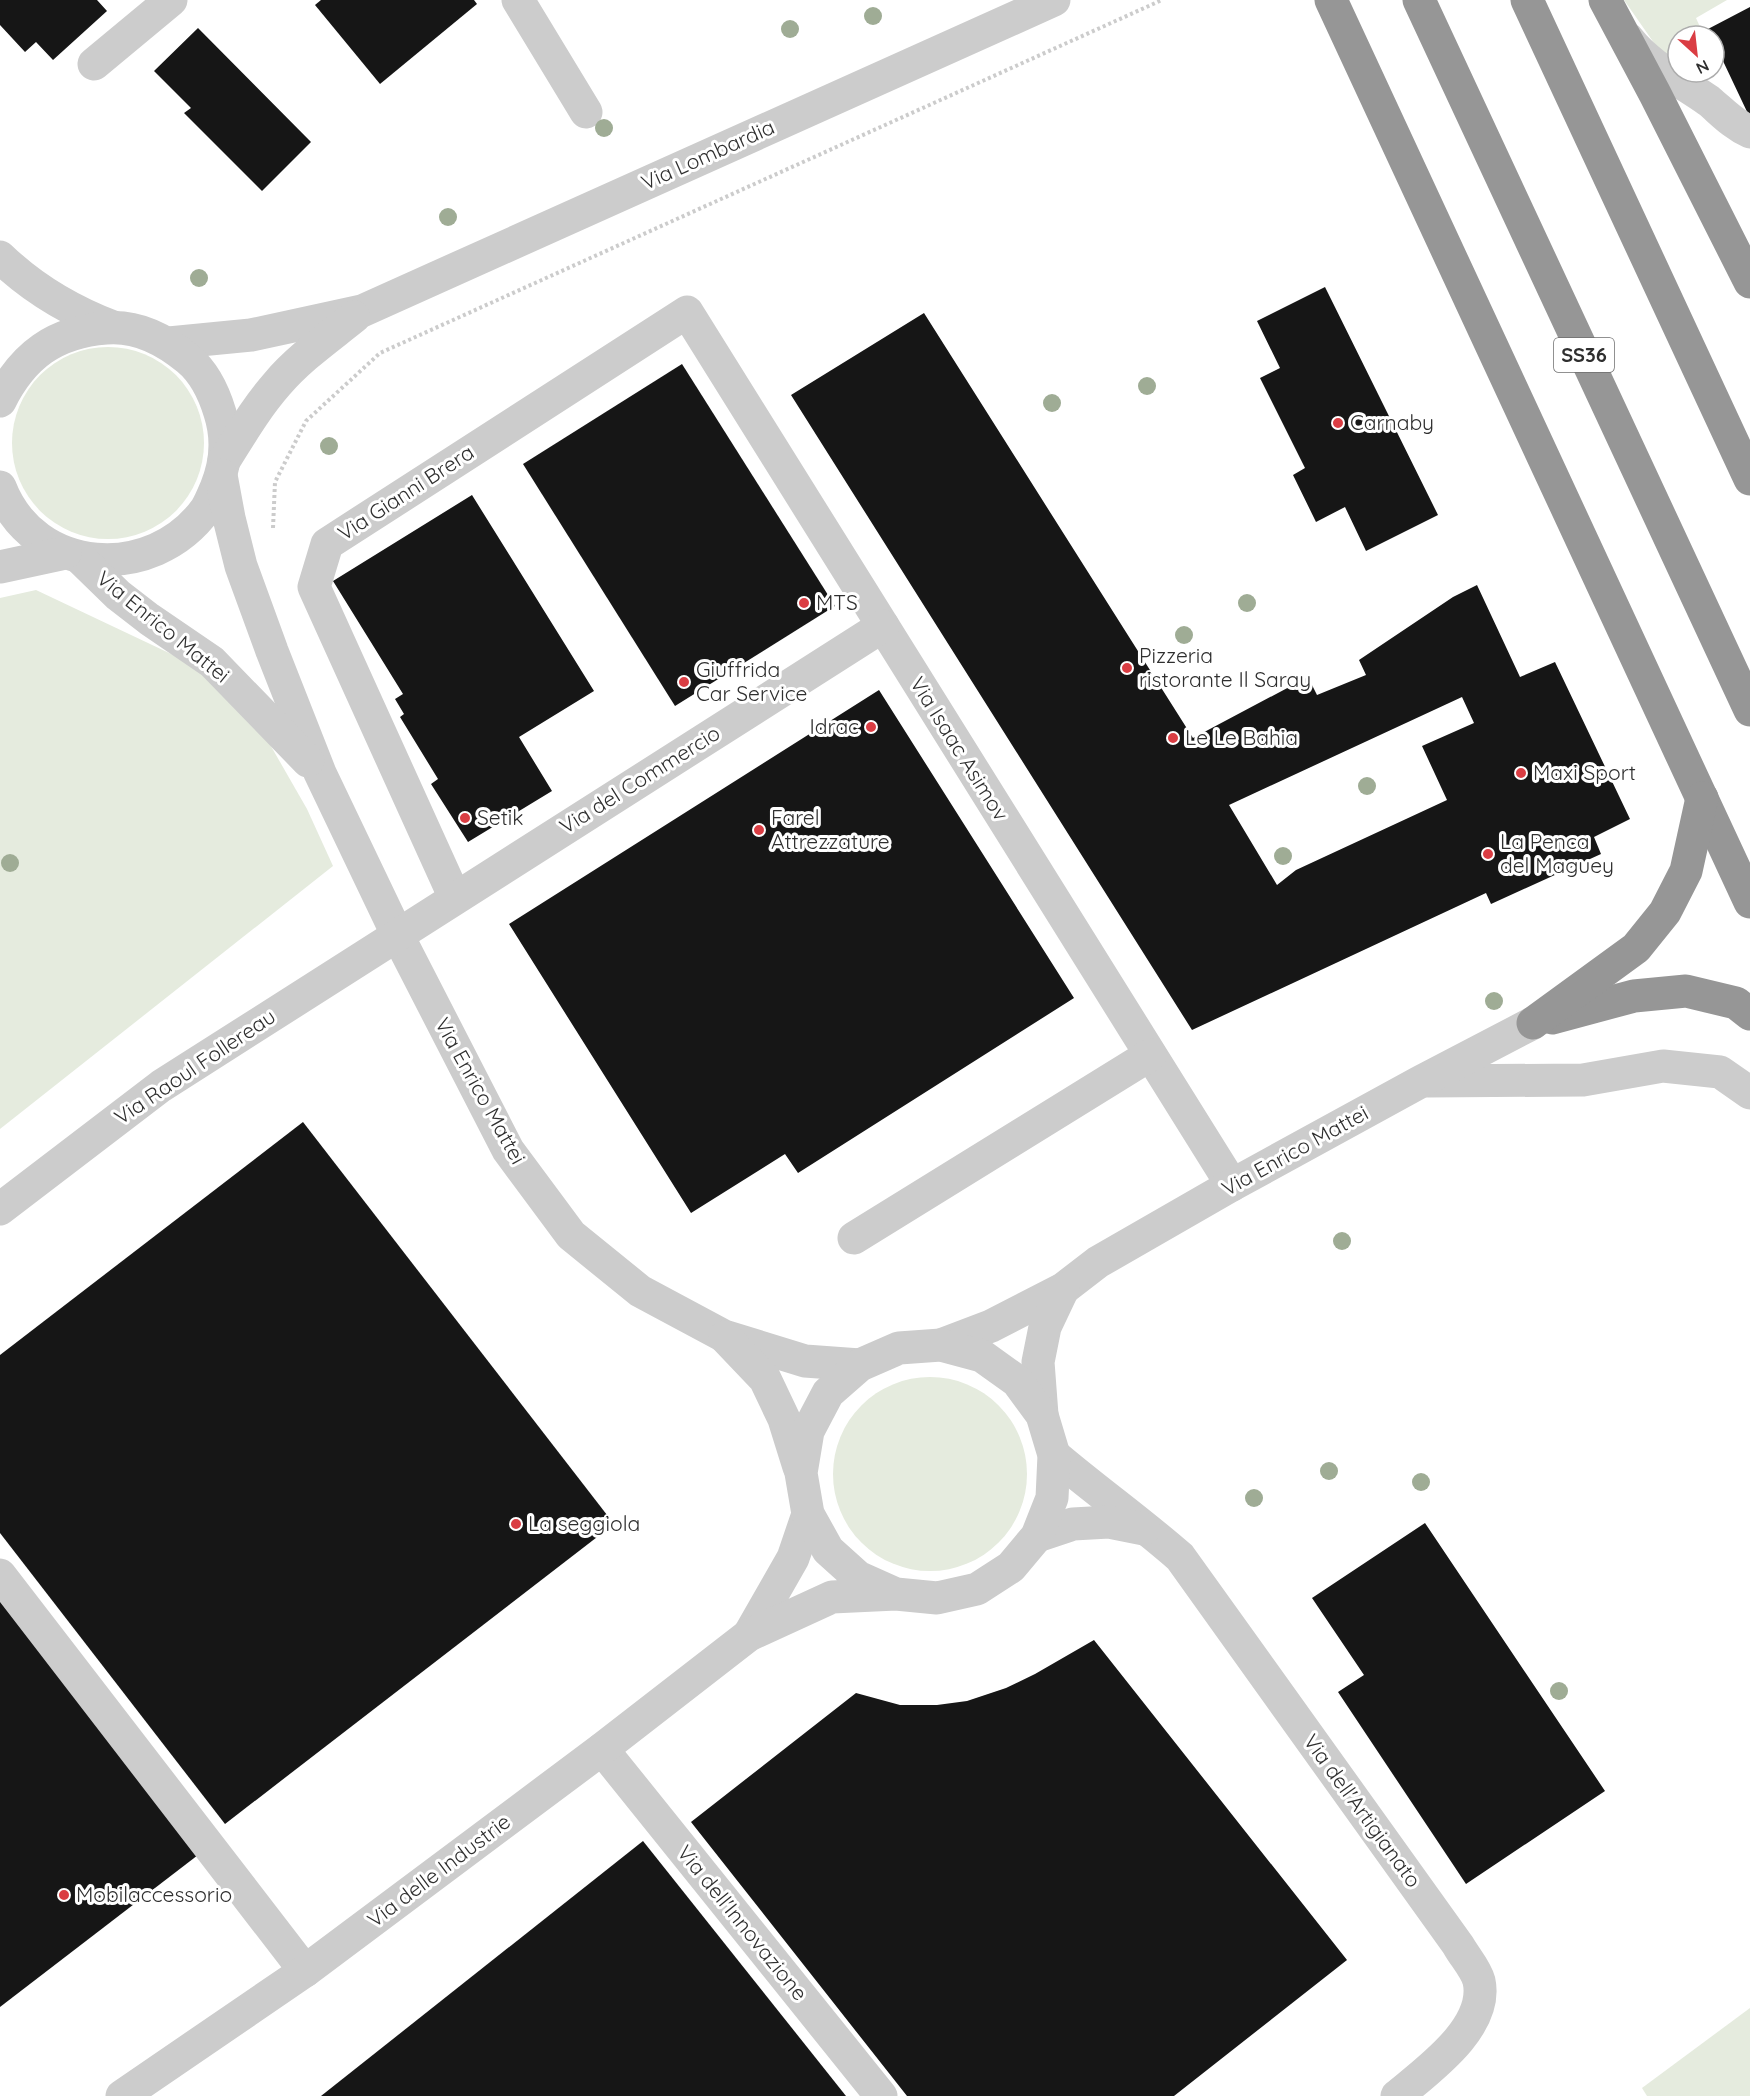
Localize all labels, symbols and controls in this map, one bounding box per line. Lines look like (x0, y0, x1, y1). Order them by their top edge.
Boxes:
north arrow (1666, 24, 1726, 84)
text: N (1693, 56, 1713, 79)
street label: Via Lombardia (637, 113, 778, 195)
road number: SS36 (1554, 338, 1614, 372)
place label: Carnaby (1350, 409, 1434, 435)
marker: Carnaby (1331, 416, 1345, 430)
street label: Via Gianni Brera (333, 439, 478, 546)
street label: Via Enrico Mattei (92, 565, 235, 688)
place label: MTS (816, 589, 858, 615)
marker: MTS (797, 596, 811, 610)
place label: Pizzeria ristorante Il Saray (1139, 642, 1311, 692)
place label: Giuffrida Car Service (696, 656, 807, 706)
marker: Pizzeria ristorante Il Saray (1120, 661, 1134, 675)
street label: Via Isaac Asimov (905, 672, 1015, 825)
marker: Giuffrida Car Service (677, 675, 691, 689)
place label: Idrac (810, 713, 859, 739)
street label: Via del Commercio (554, 719, 725, 839)
marker: Idrac (864, 720, 878, 734)
place label: Le Le Bahia (1185, 724, 1298, 750)
marker: Le Le Bahia (1166, 731, 1180, 745)
place label: Maxi Sport (1533, 759, 1636, 785)
marker: Maxi Sport (1514, 766, 1528, 780)
place label: Setik (477, 804, 524, 830)
place label: Farel Attrezzature (771, 804, 890, 854)
marker: Setik (458, 811, 472, 825)
marker: Farel Attrezzature (752, 823, 766, 837)
place label: La Penca del Maguey (1500, 828, 1614, 878)
marker: La Penca del Maguey (1481, 847, 1495, 861)
street label: Via Raoul Follereau (109, 1003, 280, 1130)
street label: Via Enrico Mattei (430, 1013, 532, 1168)
street label: Via Enrico Mattei (1217, 1099, 1372, 1201)
place label: La seggiola (528, 1510, 640, 1536)
marker: La seggiola (509, 1517, 523, 1531)
street label: Via dell'Artigianato (1298, 1729, 1427, 1892)
street label: Via delle Industrie (362, 1808, 515, 1932)
street label: Via dell'Innovazione (672, 1839, 813, 2005)
place label: Mobilaccessorio (76, 1881, 232, 1907)
marker: Mobilaccessorio (57, 1888, 71, 1902)

